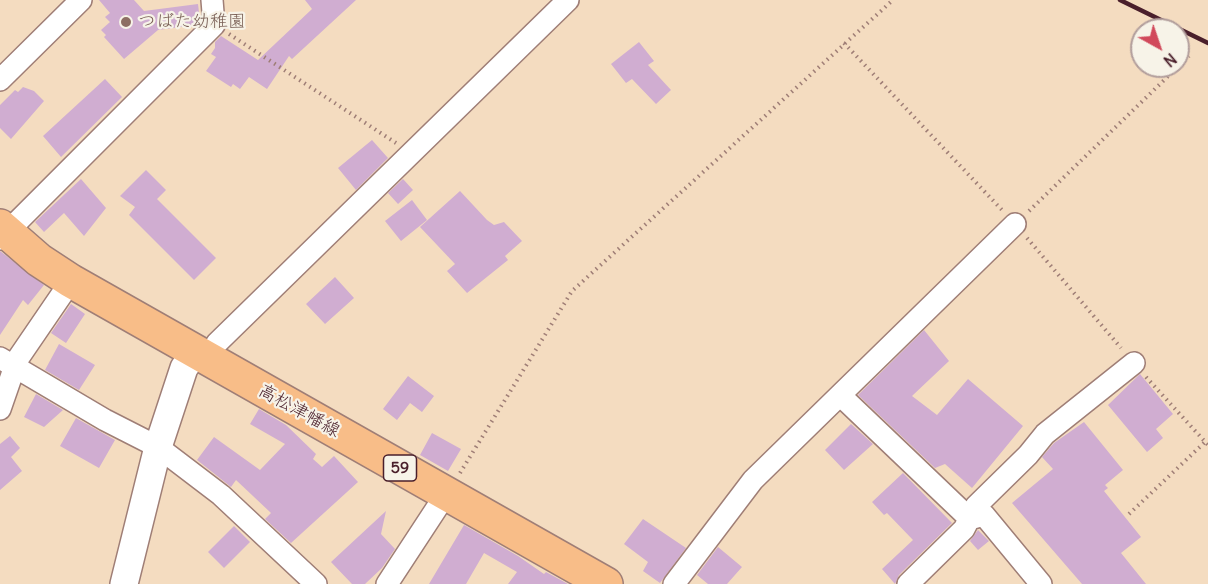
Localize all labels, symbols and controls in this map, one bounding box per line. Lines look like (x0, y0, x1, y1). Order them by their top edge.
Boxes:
place label: つばた幼稚園 (138, 11, 246, 33)
marker: つばた幼稚園 (119, 15, 133, 29)
north arrow (1130, 18, 1190, 78)
text: N (1160, 49, 1181, 71)
street label: 高松津幡線 (254, 380, 344, 442)
road number: 59 (384, 455, 416, 481)

